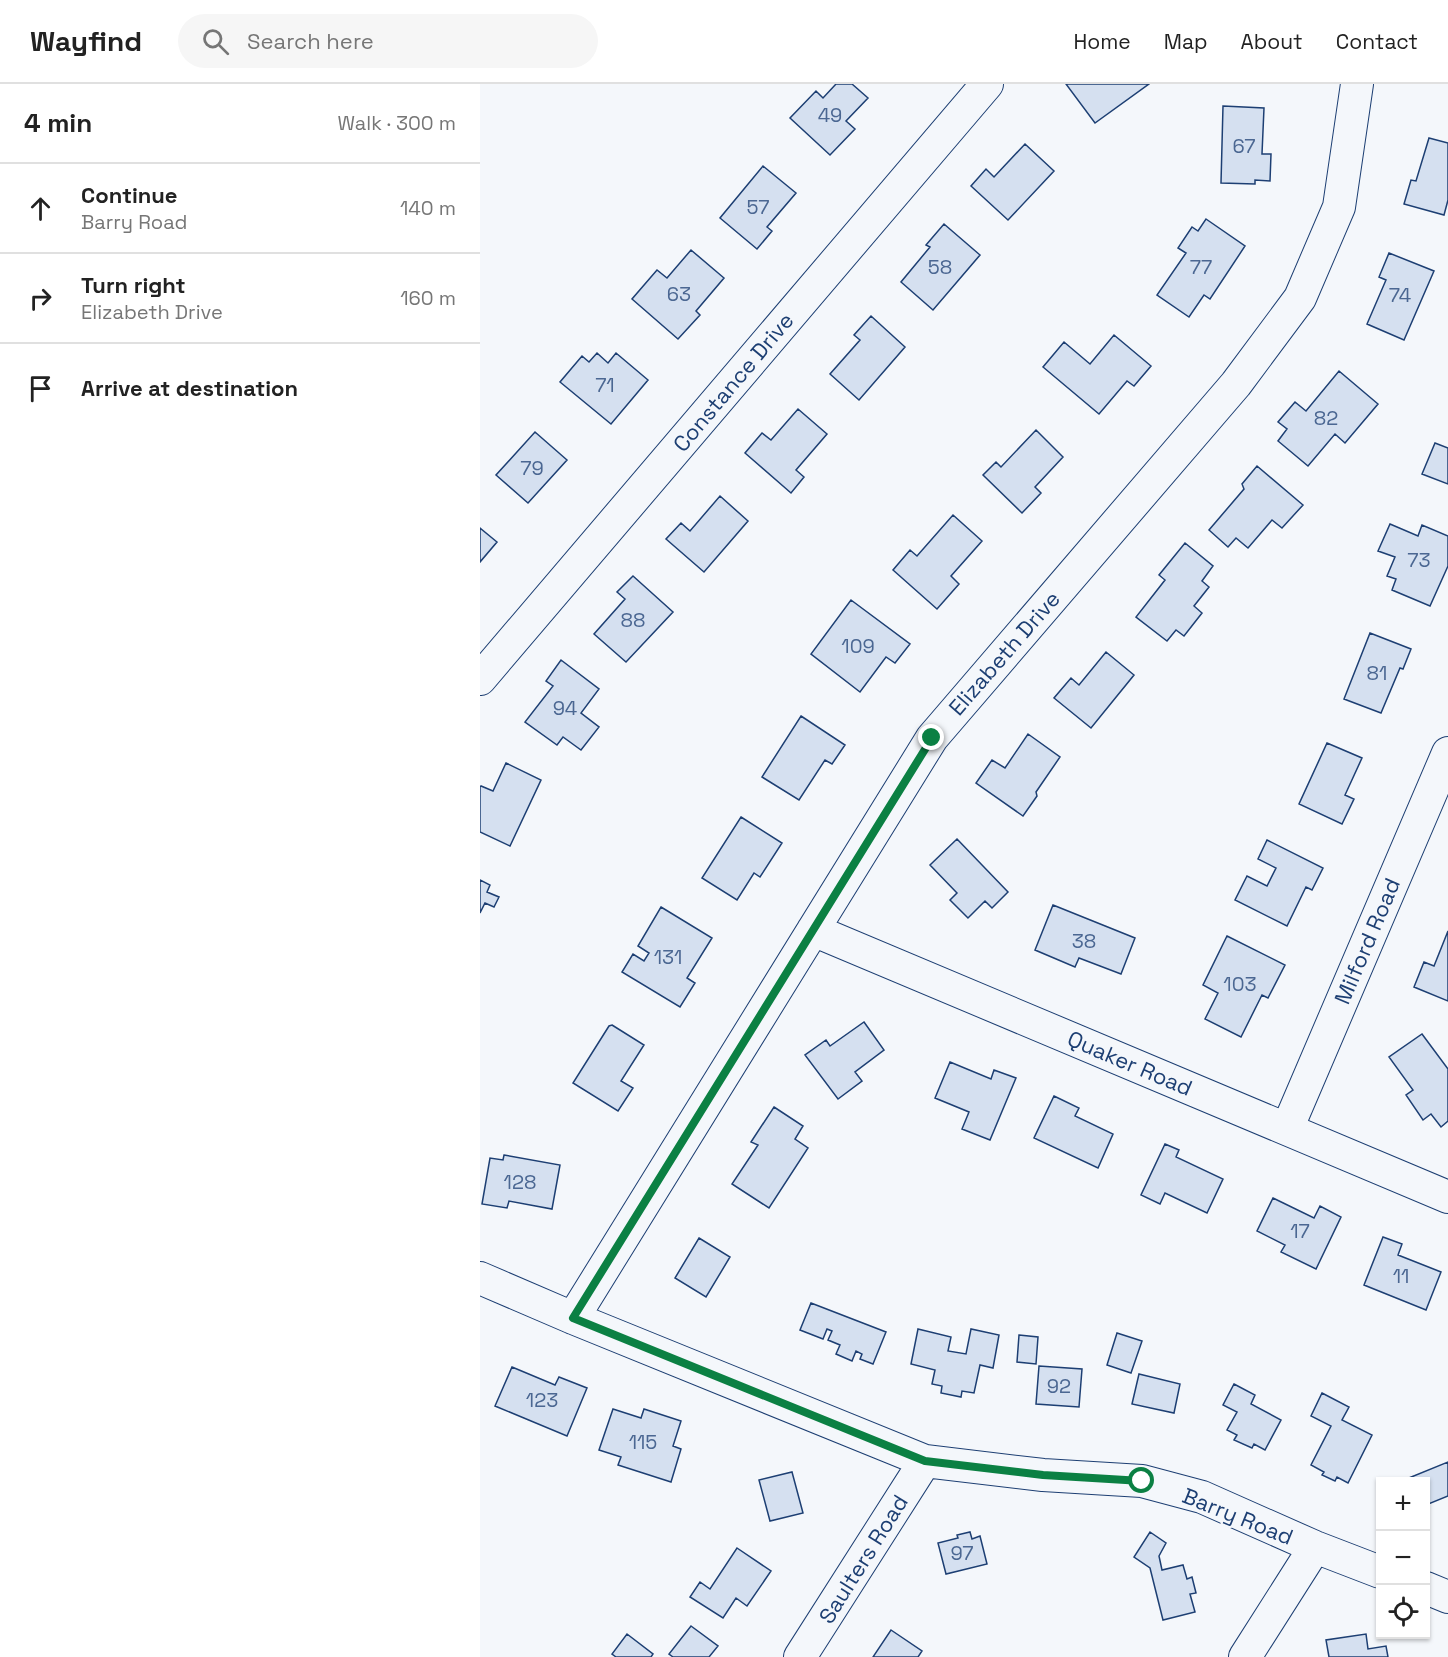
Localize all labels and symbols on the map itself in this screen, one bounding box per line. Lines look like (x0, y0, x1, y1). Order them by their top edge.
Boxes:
house number: 49 (818, 102, 842, 128)
house number: 67 (1232, 133, 1256, 159)
house number: 57 (746, 194, 770, 220)
house number: 58 (928, 254, 952, 280)
house number: 77 (1190, 254, 1212, 280)
house number: 63 (667, 281, 691, 307)
house number: 74 (1389, 282, 1411, 308)
street label: Constance Drive (667, 307, 799, 457)
house number: 71 (595, 372, 615, 398)
house number: 82 (1314, 405, 1338, 431)
house number: 79 (520, 455, 544, 481)
house number: 73 (1407, 547, 1431, 573)
street label: Elizabeth Drive (942, 585, 1066, 721)
house number: 88 (621, 607, 645, 633)
house number: 109 (841, 633, 875, 659)
house number: 81 (1367, 660, 1387, 686)
house number: 94 (553, 695, 577, 721)
route end (918, 724, 944, 750)
street label: Milford Road (1328, 874, 1406, 1008)
house number: 38 (1072, 928, 1096, 954)
house number: 131 (654, 944, 682, 970)
house number: 103 (1223, 971, 1257, 997)
street label: Quaker Road (1063, 1024, 1197, 1102)
house number: 128 (504, 1169, 536, 1195)
house number: 17 (1290, 1218, 1310, 1244)
house number: 11 (1393, 1263, 1409, 1289)
house number: 92 (1047, 1373, 1071, 1399)
house number: 123 (526, 1387, 558, 1413)
house number: 115 (629, 1429, 657, 1455)
route start (1128, 1467, 1154, 1493)
street label: Barry Road (1179, 1481, 1297, 1551)
street label: Saulters Road (812, 1489, 914, 1629)
house number: 97 (950, 1540, 974, 1566)

